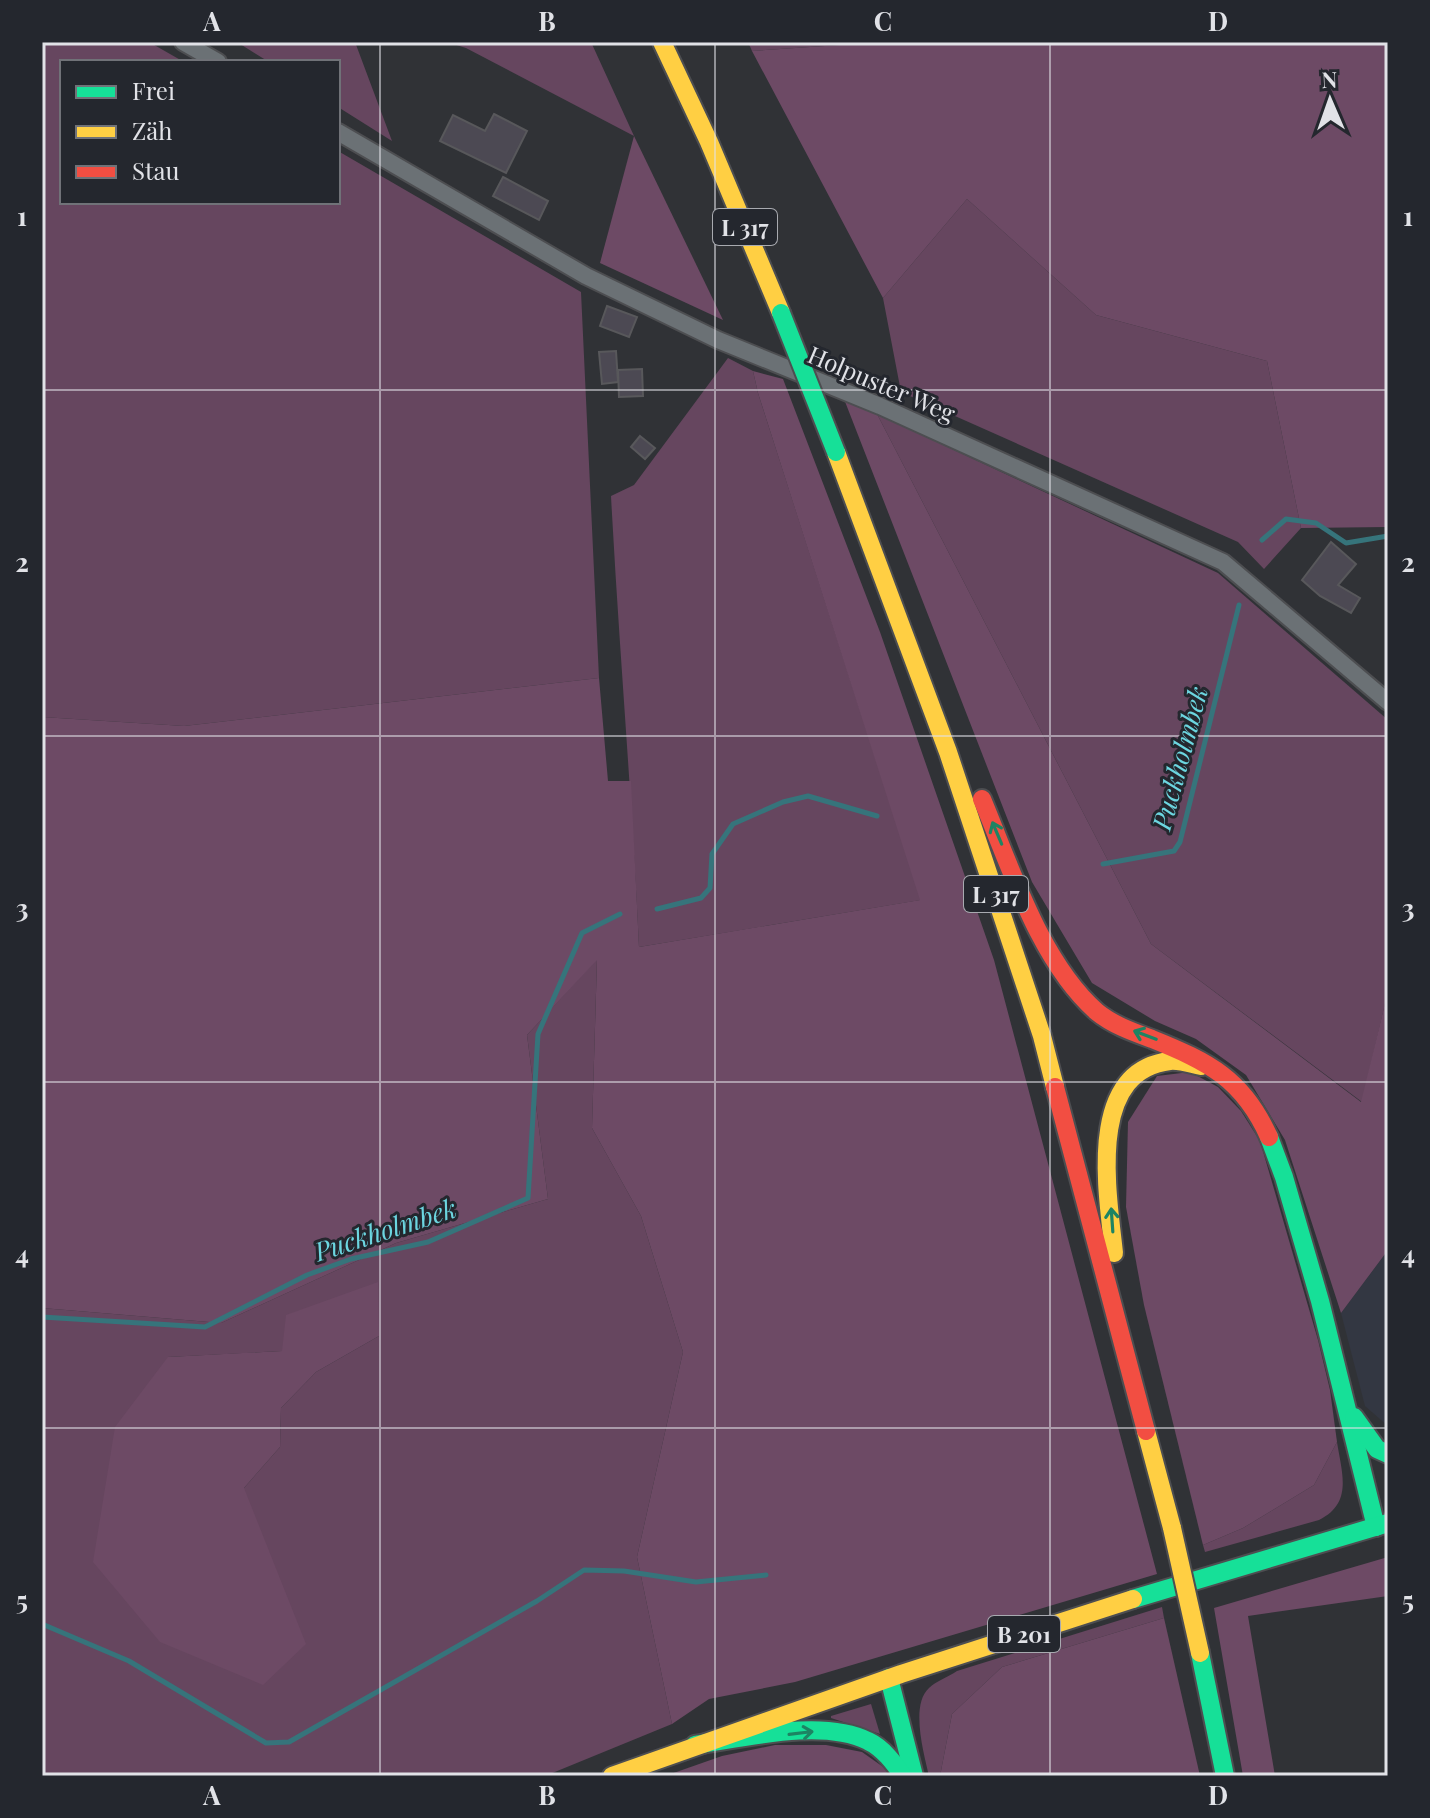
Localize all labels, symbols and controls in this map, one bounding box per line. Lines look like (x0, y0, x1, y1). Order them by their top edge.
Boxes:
text: A (202, 3, 221, 38)
text: B (538, 3, 556, 38)
text: C (874, 3, 892, 38)
text: D (1208, 3, 1228, 38)
legend (60, 60, 340, 204)
north arrow (1290, 60, 1370, 140)
text: N (1321, 64, 1338, 94)
text: Frei (132, 74, 175, 106)
text: Zäh (132, 114, 172, 146)
text: Stau (132, 154, 179, 186)
text: 1 (17, 198, 27, 233)
text: 1 (1403, 198, 1413, 233)
road number: L 317 (713, 209, 777, 245)
street label: Holpuster Weg (803, 338, 961, 429)
text: 2 (15, 544, 29, 579)
text: 2 (1401, 544, 1415, 579)
water label: Puckholmbek (1143, 682, 1215, 835)
one-way arrow (988, 821, 1003, 846)
road number: L 317 (964, 876, 1028, 912)
text: 3 (16, 890, 28, 925)
text: 3 (1402, 890, 1414, 925)
one-way arrow (1133, 1027, 1158, 1041)
water label: Puckholmbek (309, 1190, 460, 1269)
one-way arrow (1104, 1207, 1119, 1234)
text: 4 (15, 1236, 29, 1271)
text: 4 (1401, 1236, 1415, 1271)
text: 5 (16, 1582, 28, 1617)
text: 5 (1402, 1582, 1414, 1617)
road number: B 201 (988, 1616, 1060, 1652)
one-way arrow (787, 1725, 814, 1740)
text: A (202, 1777, 221, 1812)
text: B (538, 1777, 556, 1812)
text: C (874, 1777, 892, 1812)
text: D (1208, 1777, 1228, 1812)

